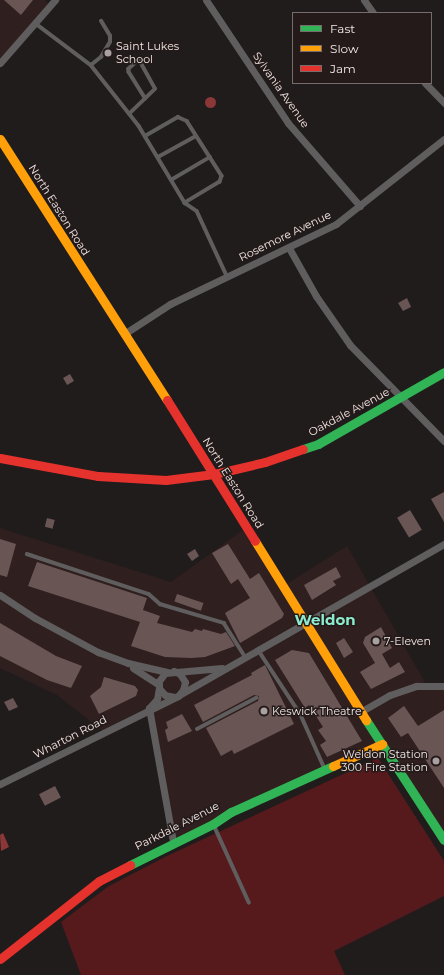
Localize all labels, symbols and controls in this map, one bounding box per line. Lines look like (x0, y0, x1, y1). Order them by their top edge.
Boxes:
legend (292, 12, 432, 84)
text: Fast (330, 21, 355, 36)
place label: Saint Lukes School (116, 40, 179, 66)
text: Slow (330, 41, 359, 56)
marker: Saint Lukes School (103, 48, 113, 58)
street label: Sylvania Avenue (250, 50, 312, 130)
text: Jam (330, 61, 356, 76)
street label: North Easton Road (26, 162, 92, 258)
street label: Rosemore Avenue (237, 208, 333, 264)
street label: Oakdale Avenue (306, 385, 392, 439)
street label: North Easton Road (200, 435, 266, 531)
district label: Weldon (294, 611, 356, 629)
place label: 7-Eleven (384, 634, 431, 648)
marker: 7-Eleven (371, 636, 381, 646)
place label: Keswick Theatre (272, 704, 362, 718)
marker: Keswick Theatre (259, 706, 269, 716)
street label: Wharton Road (31, 713, 109, 761)
place label: Weldon Station 300 Fire Station (341, 748, 428, 774)
marker: Weldon Station 300 Fire Station (431, 756, 441, 766)
street label: Parkdale Avenue (133, 799, 221, 853)

